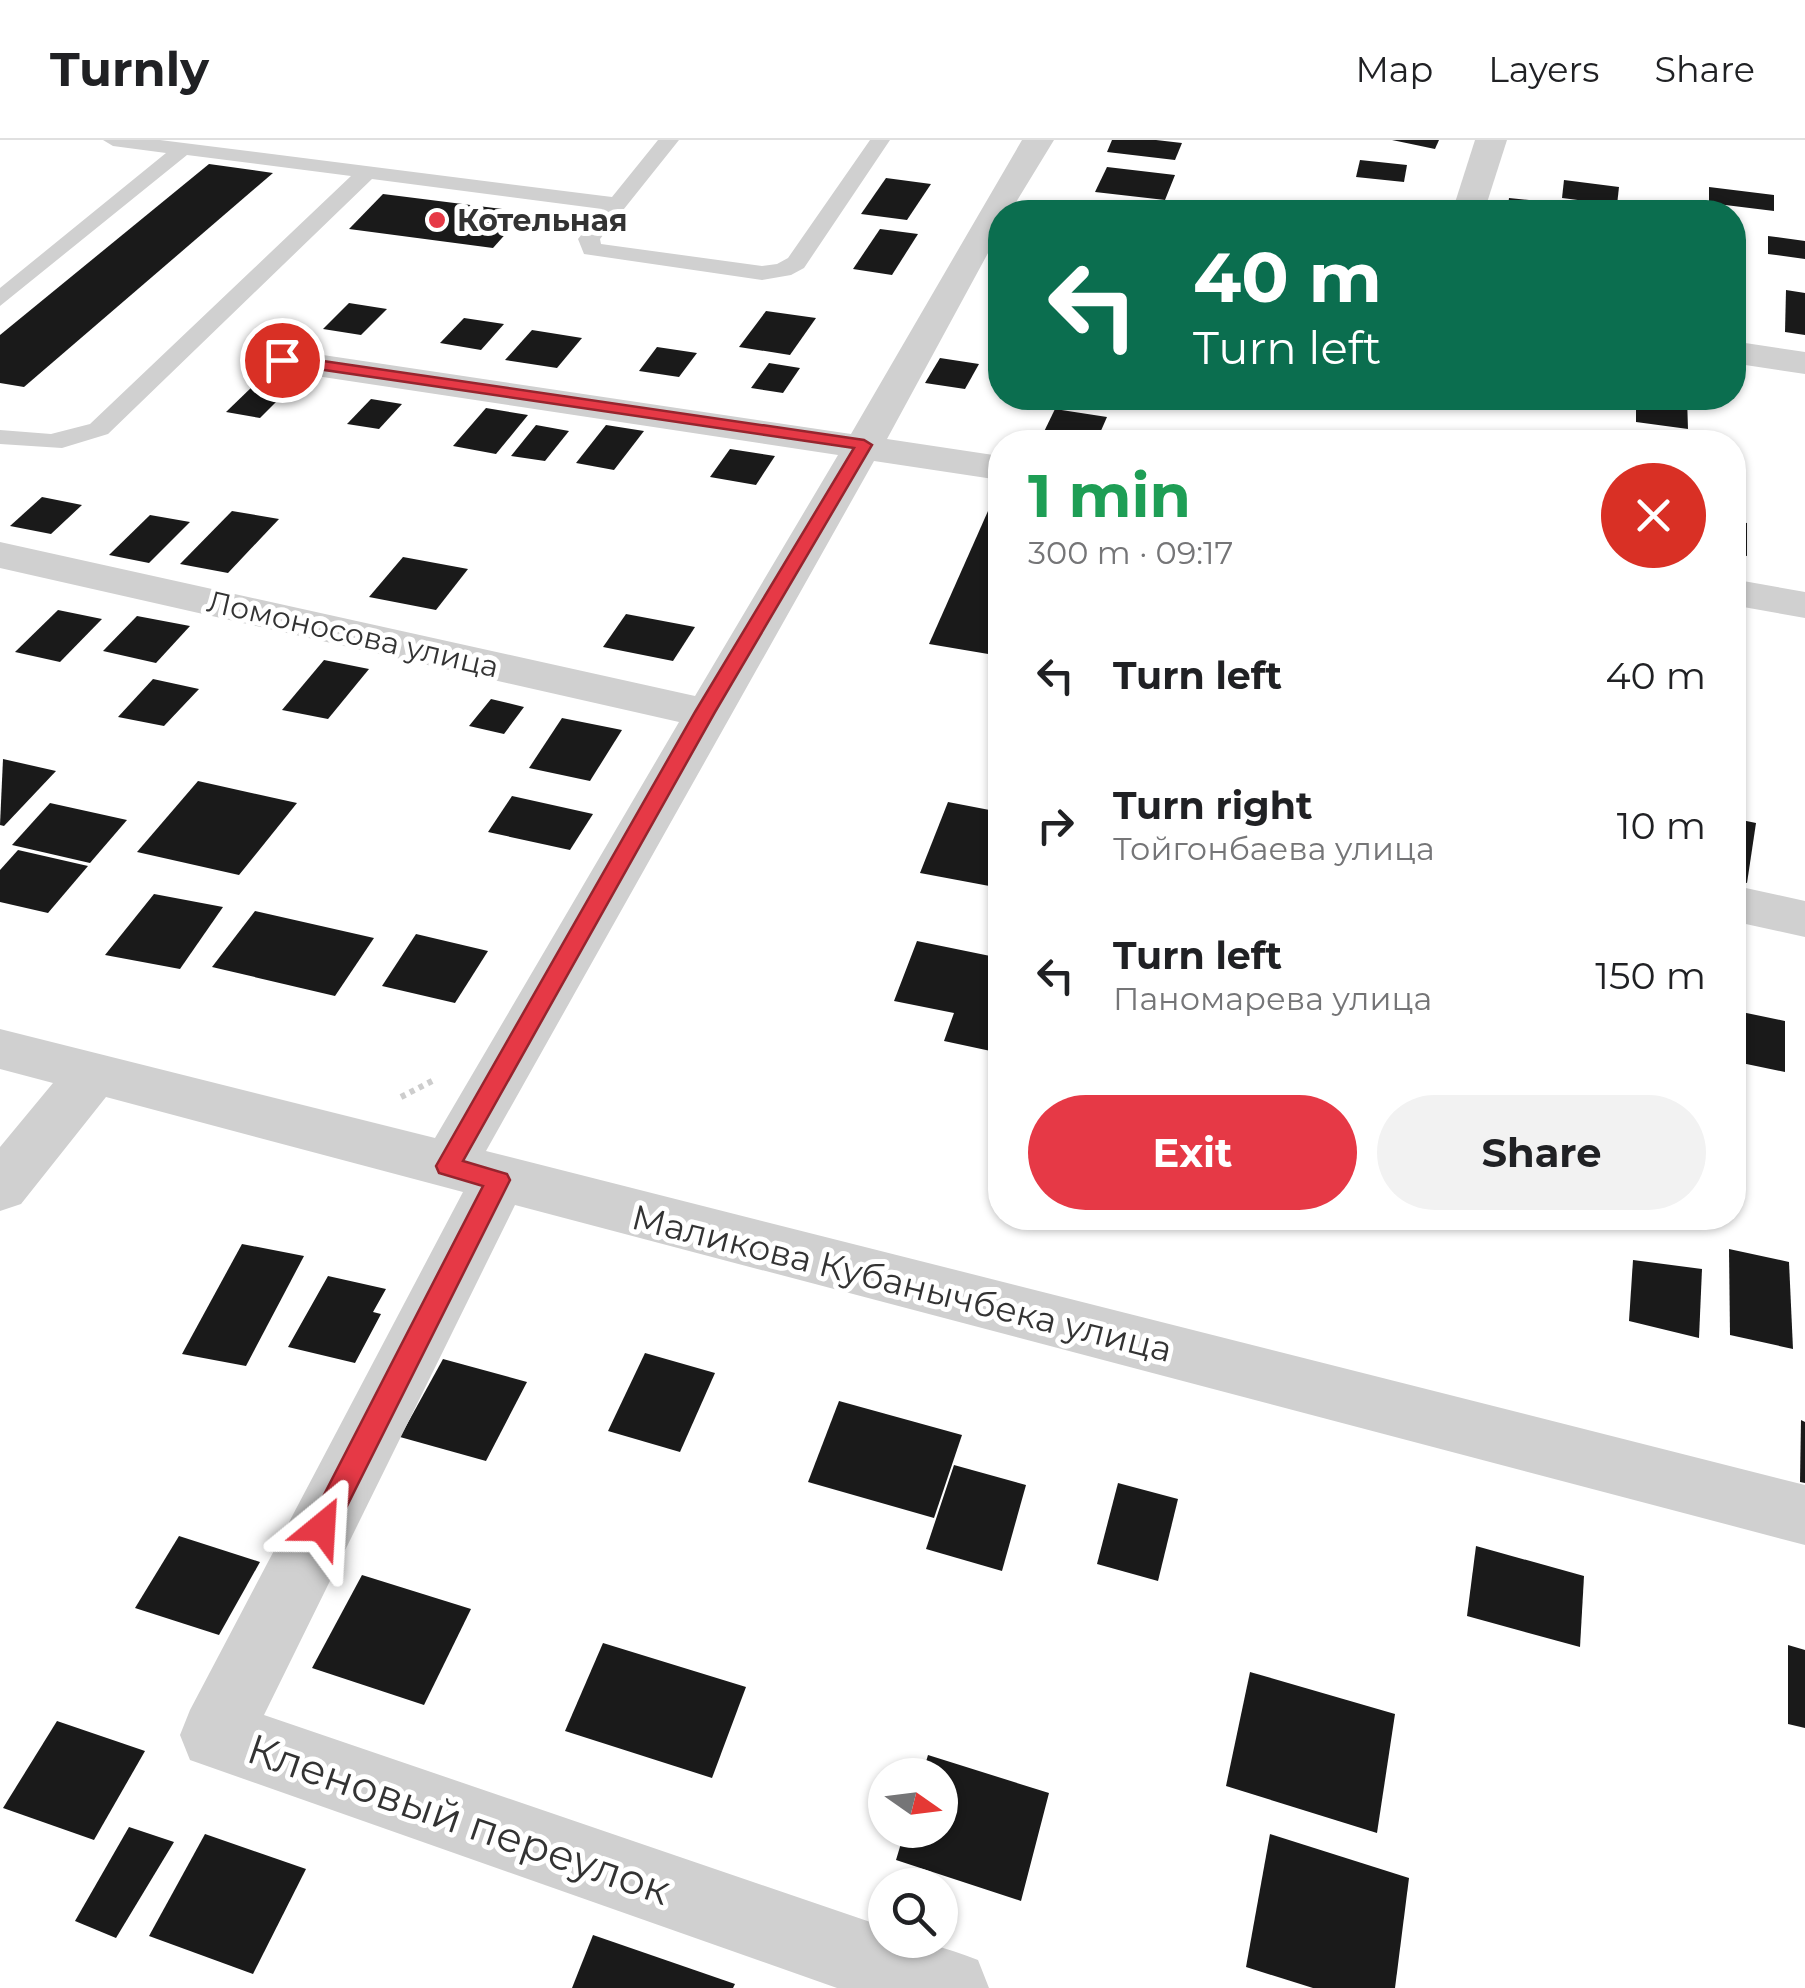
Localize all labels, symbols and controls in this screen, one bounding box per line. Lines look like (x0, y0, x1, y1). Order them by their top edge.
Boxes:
text: Turnly (50, 40, 209, 98)
text: Map (1355, 48, 1433, 91)
text: Layers (1488, 48, 1599, 91)
text: Share (1654, 48, 1755, 91)
place label: Котельная (457, 202, 628, 239)
marker: Котельная (426, 209, 448, 231)
text: 40 m (1193, 234, 1382, 320)
icon: left (1028, 240, 1158, 370)
pin (240, 318, 325, 403)
text: Turn left (1193, 320, 1381, 375)
icon: arrive (255, 333, 310, 388)
text: 1 min (1028, 459, 1191, 532)
button: close (1601, 463, 1706, 568)
text: 300 m · 09:17 (1028, 533, 1233, 572)
street label: Ломоносова улица (204, 582, 502, 686)
icon: left (1028, 648, 1083, 703)
text: Turn left (1113, 652, 1282, 699)
text: 40 m (1605, 652, 1706, 699)
text: Turn right (1113, 782, 1312, 829)
icon: right (1028, 798, 1083, 853)
text: 10 m (1617, 802, 1706, 849)
text: Тойгонбаева улица (1113, 829, 1435, 868)
text: Turn left (1113, 932, 1282, 979)
icon: left (1028, 948, 1083, 1003)
text: 150 m (1595, 952, 1706, 999)
text: Паномарева улица (1113, 979, 1432, 1018)
button: Exit (1028, 1095, 1357, 1210)
button: Share (1377, 1095, 1706, 1210)
street label: Маликова Кубанычбека улица (628, 1195, 1176, 1371)
position arrow (270, 1475, 374, 1579)
street label: Кленовый переулок (241, 1722, 677, 1916)
north arrow (868, 1758, 958, 1848)
map controls (868, 1758, 958, 1958)
button: search (868, 1868, 958, 1958)

